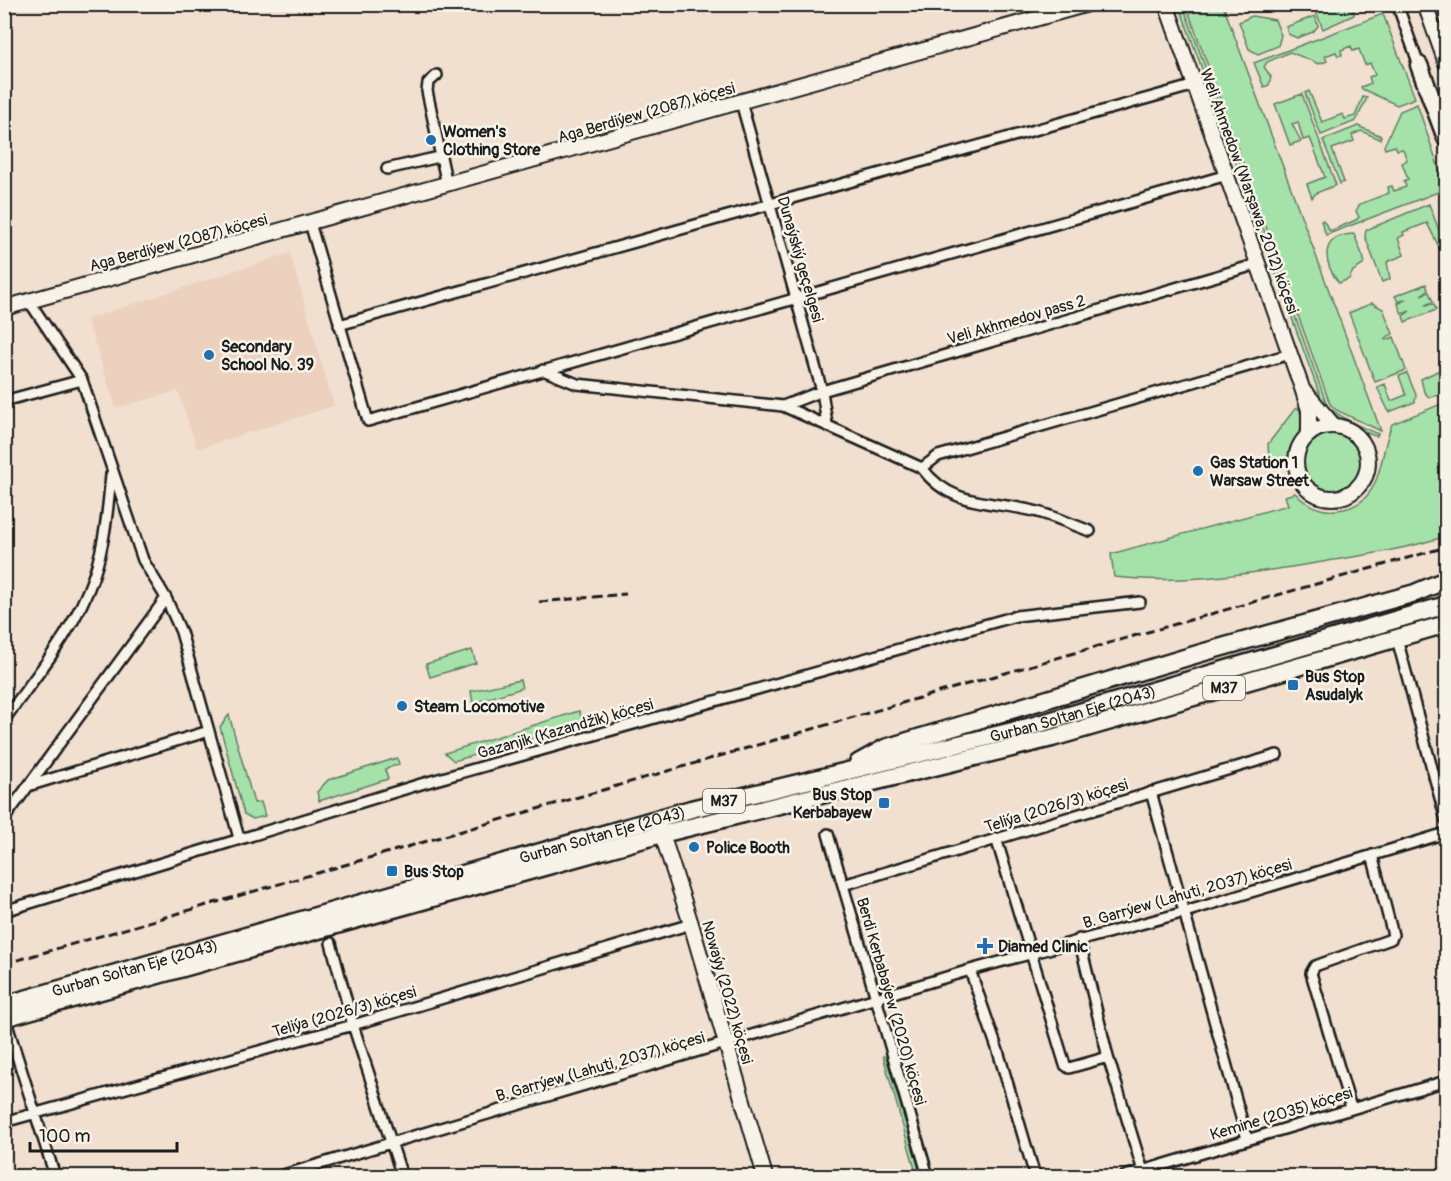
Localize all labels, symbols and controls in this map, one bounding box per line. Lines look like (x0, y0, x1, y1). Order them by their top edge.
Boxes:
street label: Weli Ahmedow (Warşawa, 2012) köçesi (1195, 66, 1303, 317)
street label: Aga Berdiýew (2087) köçesi (555, 78, 737, 148)
place label: Women's Clothing Store (443, 122, 541, 160)
marker: Women's Clothing Store (424, 133, 438, 147)
street label: Dunaýskiý geçelgesi (773, 194, 828, 325)
street label: Aga Berdiýew (2087) köçesi (87, 210, 270, 276)
street label: Veli Akhmedov pass 2 (945, 291, 1088, 349)
place label: Secondary School No. 39 (221, 337, 314, 375)
marker: Secondary School No. 39 (202, 348, 216, 362)
place label: Gas Station 1 Warsaw Street (1210, 453, 1310, 491)
marker: Gas Station 1 Warsaw Street (1191, 464, 1205, 478)
place label: Bus Stop Asudalyk (1305, 667, 1365, 705)
road number: M37 (1203, 676, 1245, 700)
marker: Bus Stop Asudalyk (1286, 678, 1300, 692)
street label: Gurban Soltan Eje (2043) (988, 681, 1158, 747)
street label: Gazanjik (Kazandžik) köçesi (475, 694, 656, 764)
place label: Steam Locomotive (414, 697, 545, 717)
marker: Steam Locomotive (395, 699, 409, 713)
street label: Teliýa (2026/3) köçesi (982, 775, 1131, 837)
place label: Bus Stop Kerbabayew (793, 785, 872, 823)
road number: M37 (703, 789, 745, 813)
marker: Bus Stop Kerbabayew (877, 796, 891, 810)
street label: Gurban Soltan Eje (2043) (517, 802, 688, 868)
place label: Police Booth (706, 838, 790, 858)
marker: Police Booth (687, 840, 701, 854)
street label: B. Garrýew (Lahuti, 2037) köçesi (1081, 854, 1294, 933)
place label: Bus Stop (404, 862, 464, 882)
marker: Bus Stop (385, 864, 399, 878)
street label: Berdi Kerbabaýew (2020) köçesi (852, 895, 930, 1107)
street label: Nowaýy (2022) köçesi (697, 918, 757, 1066)
street label: Gurban Soltan Eje (2043) (50, 935, 220, 1002)
marker: Diamed Clinic (976, 937, 994, 955)
place label: Diamed Clinic (998, 937, 1088, 957)
street label: Teliýa (2026/3) köçesi (270, 982, 419, 1042)
street label: B. Garrýew (Lahuti, 2037) köçesi (494, 1027, 707, 1106)
street label: Kemine (2035) köçesi (1208, 1083, 1355, 1145)
scale bar (30, 1115, 177, 1153)
text: 100 m (39, 1125, 91, 1148)

